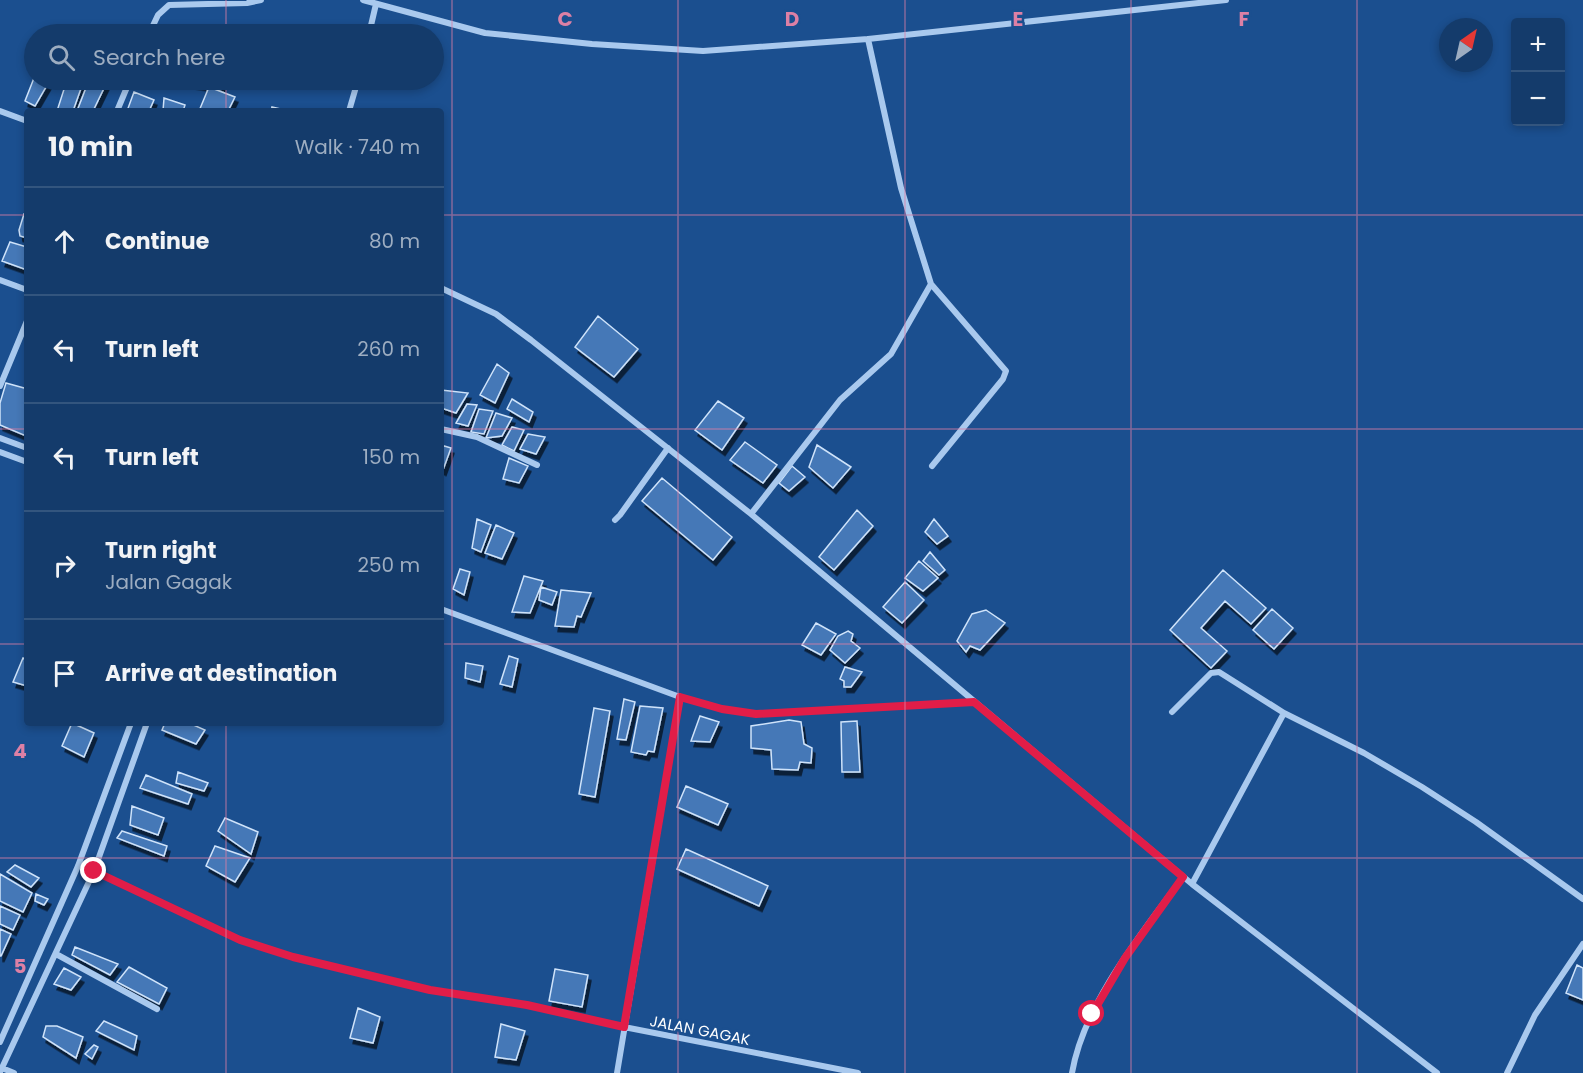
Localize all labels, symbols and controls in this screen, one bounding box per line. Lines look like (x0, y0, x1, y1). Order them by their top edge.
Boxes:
text: C (557, 5, 573, 33)
text: D (785, 5, 799, 33)
text: E (1013, 5, 1023, 33)
text: F (1239, 5, 1250, 33)
north arrow (1439, 18, 1493, 72)
map controls (1511, 18, 1565, 126)
button: + (1511, 18, 1565, 72)
search box (24, 24, 444, 90)
icon: search (45, 41, 78, 74)
text: Search here (93, 42, 226, 73)
button: − (1511, 72, 1565, 126)
text: 10 min (48, 129, 133, 165)
text: Walk · 740 m (295, 133, 420, 161)
icon: ahead (48, 225, 81, 258)
text: Continue (105, 226, 209, 257)
text: 80 m (369, 227, 420, 255)
icon: left (48, 333, 81, 366)
text: Turn left (105, 334, 199, 365)
text: 260 m (357, 335, 420, 363)
icon: left (48, 441, 81, 474)
text: Turn left (105, 442, 199, 473)
text: 150 m (363, 443, 420, 471)
text: Turn right (105, 535, 216, 566)
icon: right (48, 549, 81, 582)
text: 250 m (357, 551, 420, 579)
text: Jalan Gagak (105, 568, 232, 596)
icon: arrive (48, 657, 81, 690)
text: Arrive at destination (105, 658, 337, 689)
text: 4 (13, 737, 27, 765)
route end (80, 857, 106, 883)
text: 5 (14, 952, 27, 980)
route start (1078, 1000, 1104, 1026)
street label: JALAN GAGAK (648, 1010, 752, 1050)

